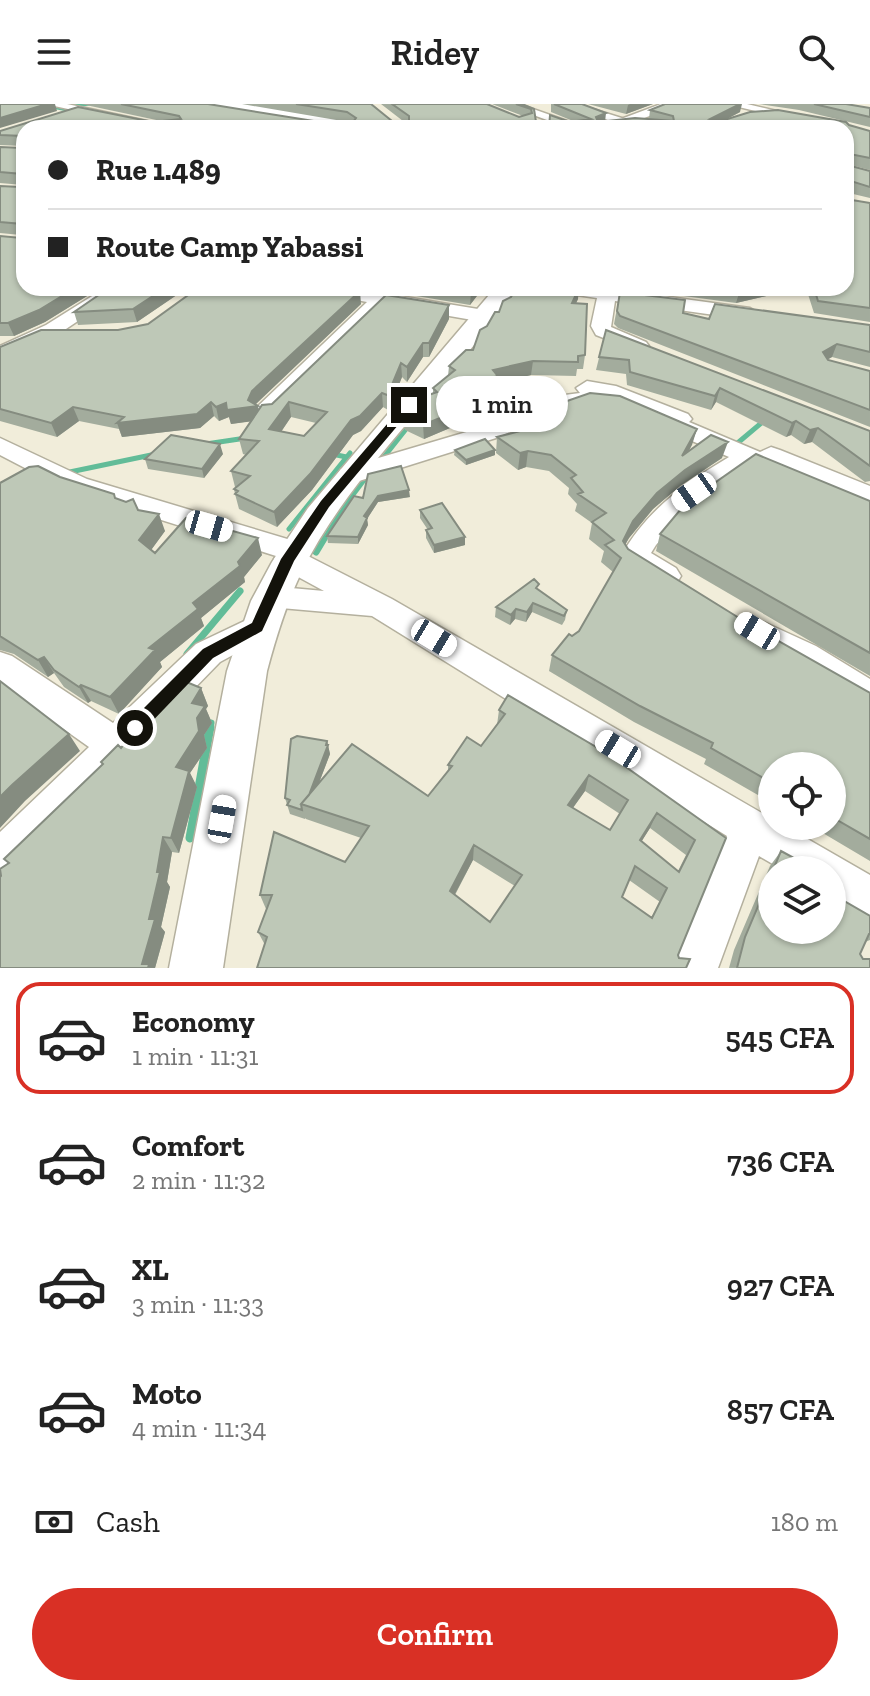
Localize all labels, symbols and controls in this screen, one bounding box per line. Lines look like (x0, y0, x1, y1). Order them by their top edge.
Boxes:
icon: menu (32, 30, 76, 74)
icon: search (794, 30, 838, 74)
text: Ridey (391, 31, 479, 74)
text: Rue 1.489 (96, 152, 221, 188)
text: Route Camp Yabassi (96, 229, 364, 265)
callout: 1 min (437, 377, 569, 433)
route end (391, 387, 427, 423)
text: 1 min (471, 388, 533, 420)
car (667, 468, 721, 516)
car (183, 508, 235, 544)
car (730, 608, 784, 654)
car (407, 615, 461, 661)
route start (117, 710, 153, 746)
car (591, 726, 645, 772)
map controls (758, 752, 846, 944)
button: locate (758, 752, 846, 840)
car (206, 793, 238, 845)
button: layers (758, 856, 846, 944)
icon: car (36, 1002, 108, 1074)
text: Economy (132, 1004, 255, 1040)
text: 545 CFA (725, 1020, 834, 1056)
text: 1 min · 11:31 (132, 1040, 259, 1072)
icon: car (36, 1126, 108, 1198)
text: Comfort (132, 1128, 244, 1164)
text: 736 CFA (727, 1144, 834, 1180)
text: 2 min · 11:32 (132, 1164, 265, 1196)
icon: car (36, 1250, 108, 1322)
text: XL (132, 1252, 169, 1288)
text: 927 CFA (727, 1268, 834, 1304)
text: 3 min · 11:33 (132, 1288, 264, 1320)
icon: car (36, 1374, 108, 1446)
text: Moto (132, 1376, 202, 1412)
text: 857 CFA (727, 1392, 834, 1428)
text: 4 min · 11:34 (132, 1412, 267, 1444)
icon: cash (32, 1500, 76, 1544)
text: Cash (96, 1504, 160, 1540)
text: 180 m (771, 1506, 838, 1538)
button: Confirm (32, 1588, 838, 1680)

